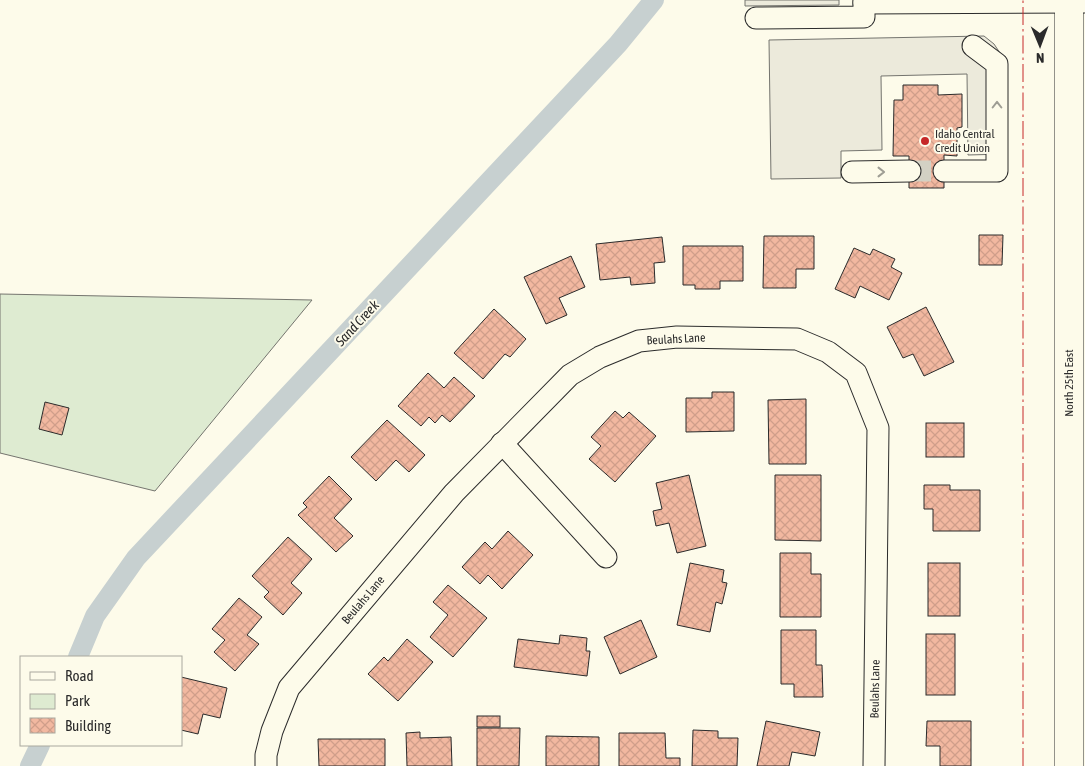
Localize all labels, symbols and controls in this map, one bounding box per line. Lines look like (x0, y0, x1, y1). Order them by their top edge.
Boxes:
north arrow (1015, 20, 1065, 70)
text: N (1036, 50, 1044, 66)
one-way arrow (992, 101, 1002, 108)
place label: Idaho Central Credit Union (935, 127, 995, 155)
marker: Idaho Central Credit Union (919, 135, 931, 147)
one-way arrow (878, 167, 885, 177)
water label: Sand Creek (331, 296, 383, 350)
street label: Beulahs Lane (646, 330, 706, 348)
street label: North 25th East (1062, 349, 1076, 417)
street label: Beulahs Lane (339, 573, 387, 627)
legend (20, 656, 182, 746)
street label: Beulahs Lane (867, 659, 883, 719)
text: Road (65, 667, 94, 684)
text: Park (65, 692, 90, 709)
text: Building (65, 717, 111, 734)

